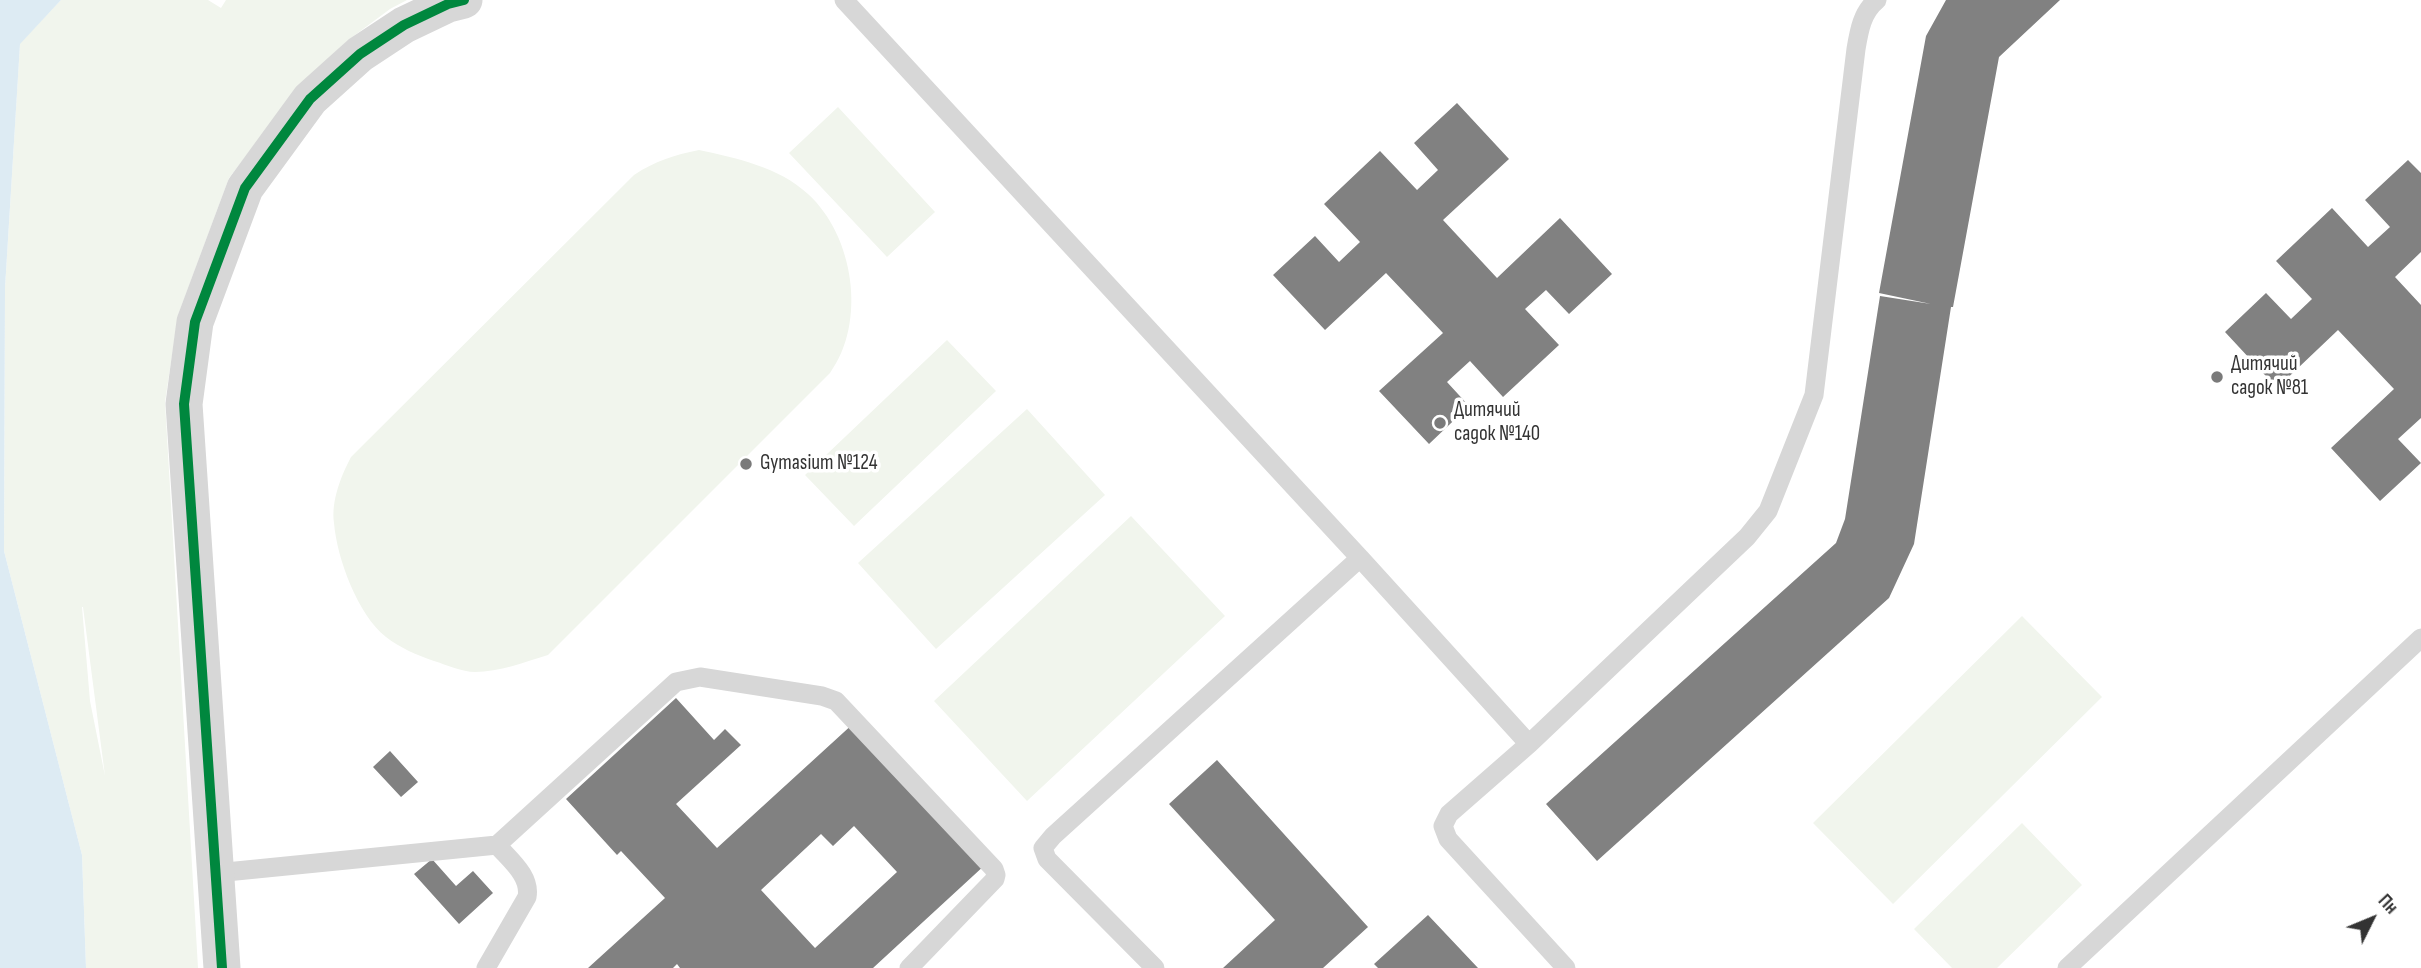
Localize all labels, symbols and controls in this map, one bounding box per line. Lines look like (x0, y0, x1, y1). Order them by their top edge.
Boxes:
place label: Дитячий садок №81 (2231, 352, 2308, 402)
marker: Дитячий садок №81 (2209, 369, 2225, 385)
place label: Дитячий садок №140 (1454, 398, 1540, 448)
marker: Дитячий садок №140 (1432, 415, 1448, 431)
place label: Gymasium №124 (760, 451, 878, 477)
marker: Gymasium №124 (738, 456, 754, 472)
north arrow (2337, 884, 2407, 954)
text: Пн (2373, 890, 2402, 919)

